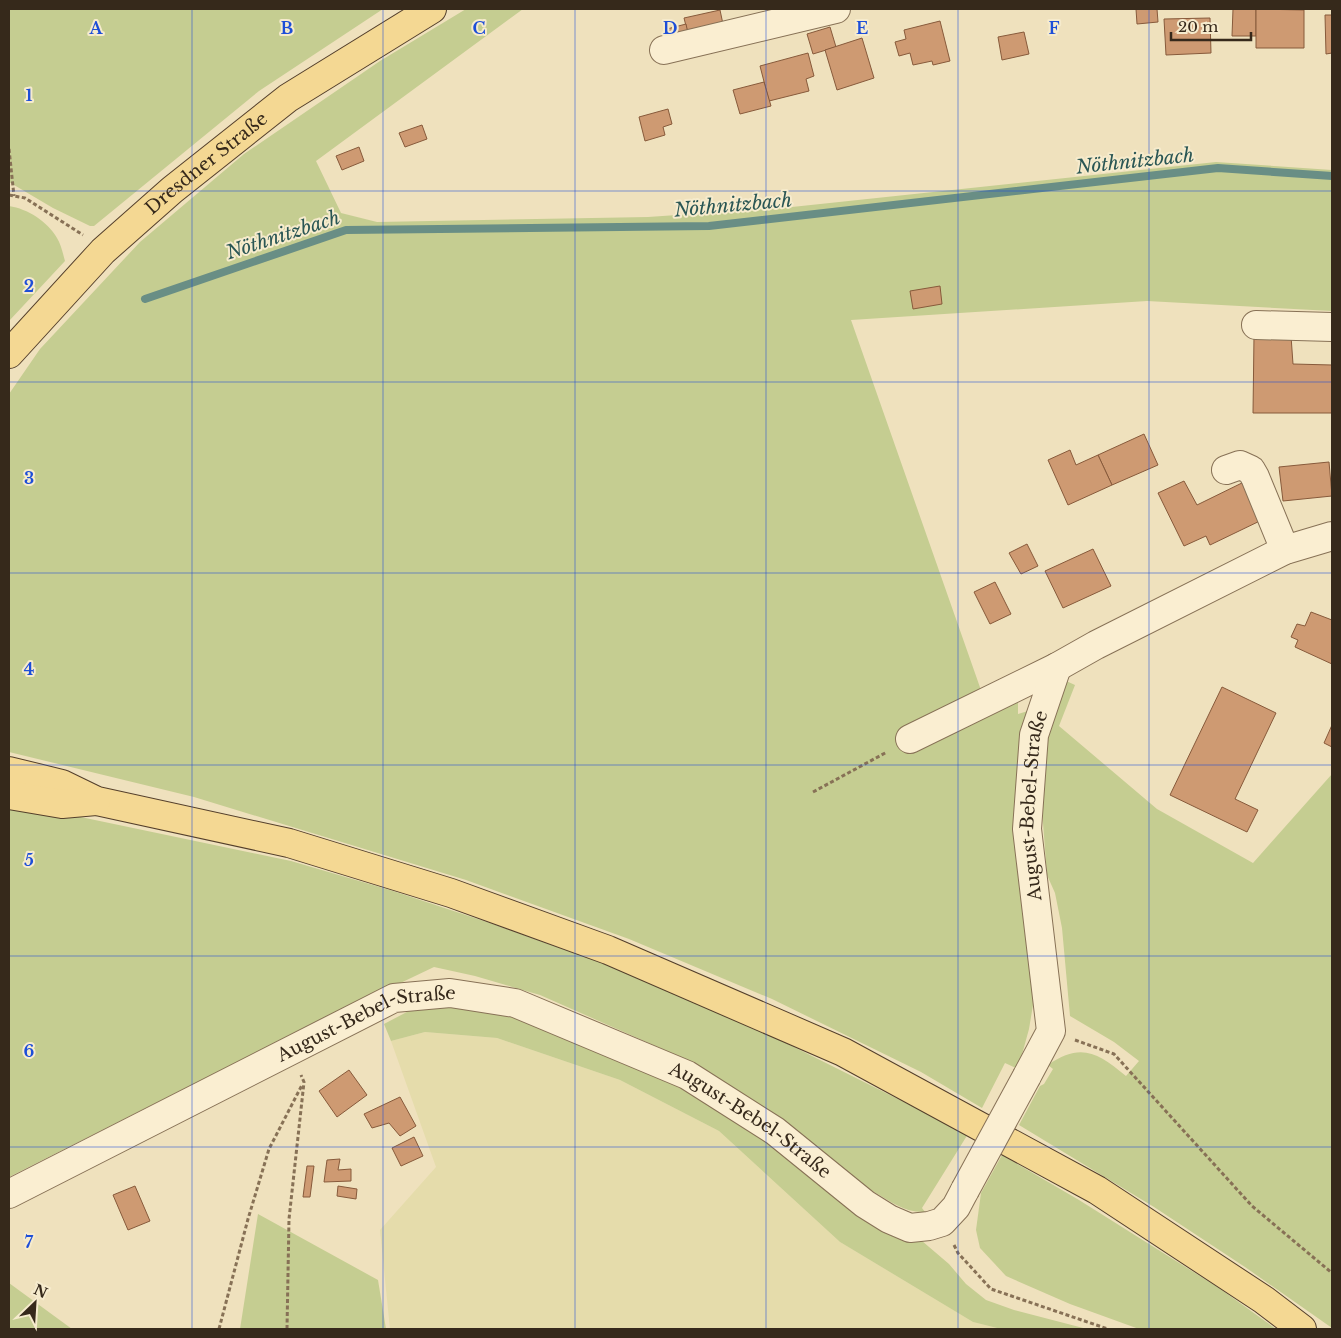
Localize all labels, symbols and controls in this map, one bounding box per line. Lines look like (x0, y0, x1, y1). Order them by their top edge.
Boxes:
scale bar (1171, 10, 1251, 42)
text: 20 m (1178, 17, 1218, 36)
text: A (89, 18, 104, 38)
text: B (281, 18, 294, 38)
text: C (472, 18, 486, 38)
text: D (663, 18, 677, 38)
text: E (856, 18, 868, 38)
text: F (1048, 18, 1060, 38)
text: 1 (26, 85, 33, 105)
street label: Dresdner Straße (141, 108, 272, 219)
water label: Nöthnitzbach (1074, 143, 1195, 179)
water label: Nöthnitzbach (672, 188, 793, 222)
water label: Nöthnitzbach (222, 206, 343, 265)
text: 2 (24, 276, 34, 296)
text: 3 (24, 468, 34, 488)
text: 4 (24, 659, 34, 679)
street label: August-Bebel-Straße (1016, 708, 1052, 903)
text: 5 (24, 850, 34, 870)
street label: August-Bebel-Straße (272, 981, 457, 1067)
text: 6 (24, 1041, 35, 1061)
street label: August-Bebel-Straße (665, 1057, 836, 1183)
text: 7 (25, 1232, 34, 1252)
north arrow (10, 1278, 60, 1328)
text: N (31, 1280, 50, 1302)

